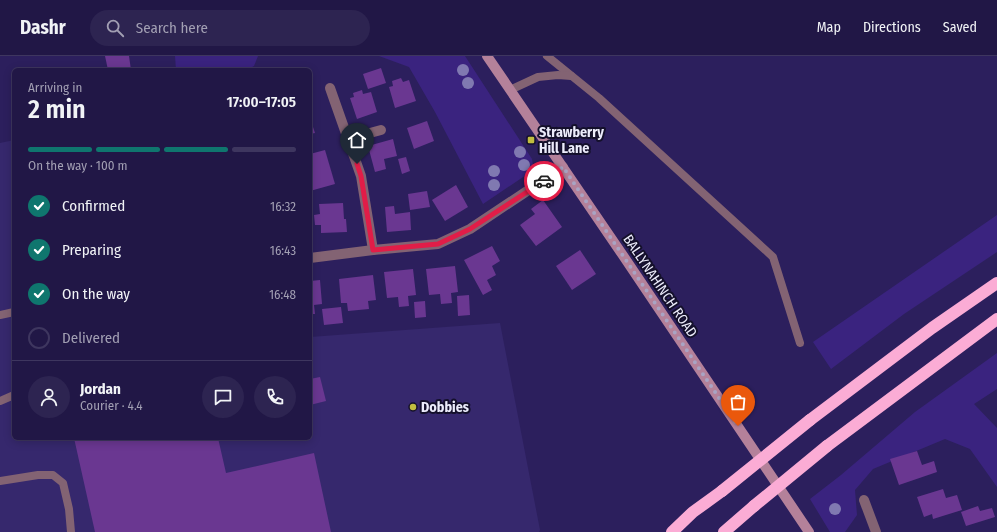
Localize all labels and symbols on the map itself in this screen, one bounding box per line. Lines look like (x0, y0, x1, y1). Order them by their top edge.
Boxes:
pin (340, 123, 374, 164)
place label: Strawberry Hill Lane (539, 124, 604, 157)
marker: Strawberry Hill Lane (526, 135, 536, 145)
courier (524, 161, 564, 201)
street label: BALLYNAHINCH ROAD (619, 231, 701, 341)
pin (721, 385, 755, 426)
place label: Dobbies (421, 399, 469, 416)
marker: Dobbies (408, 402, 418, 412)

